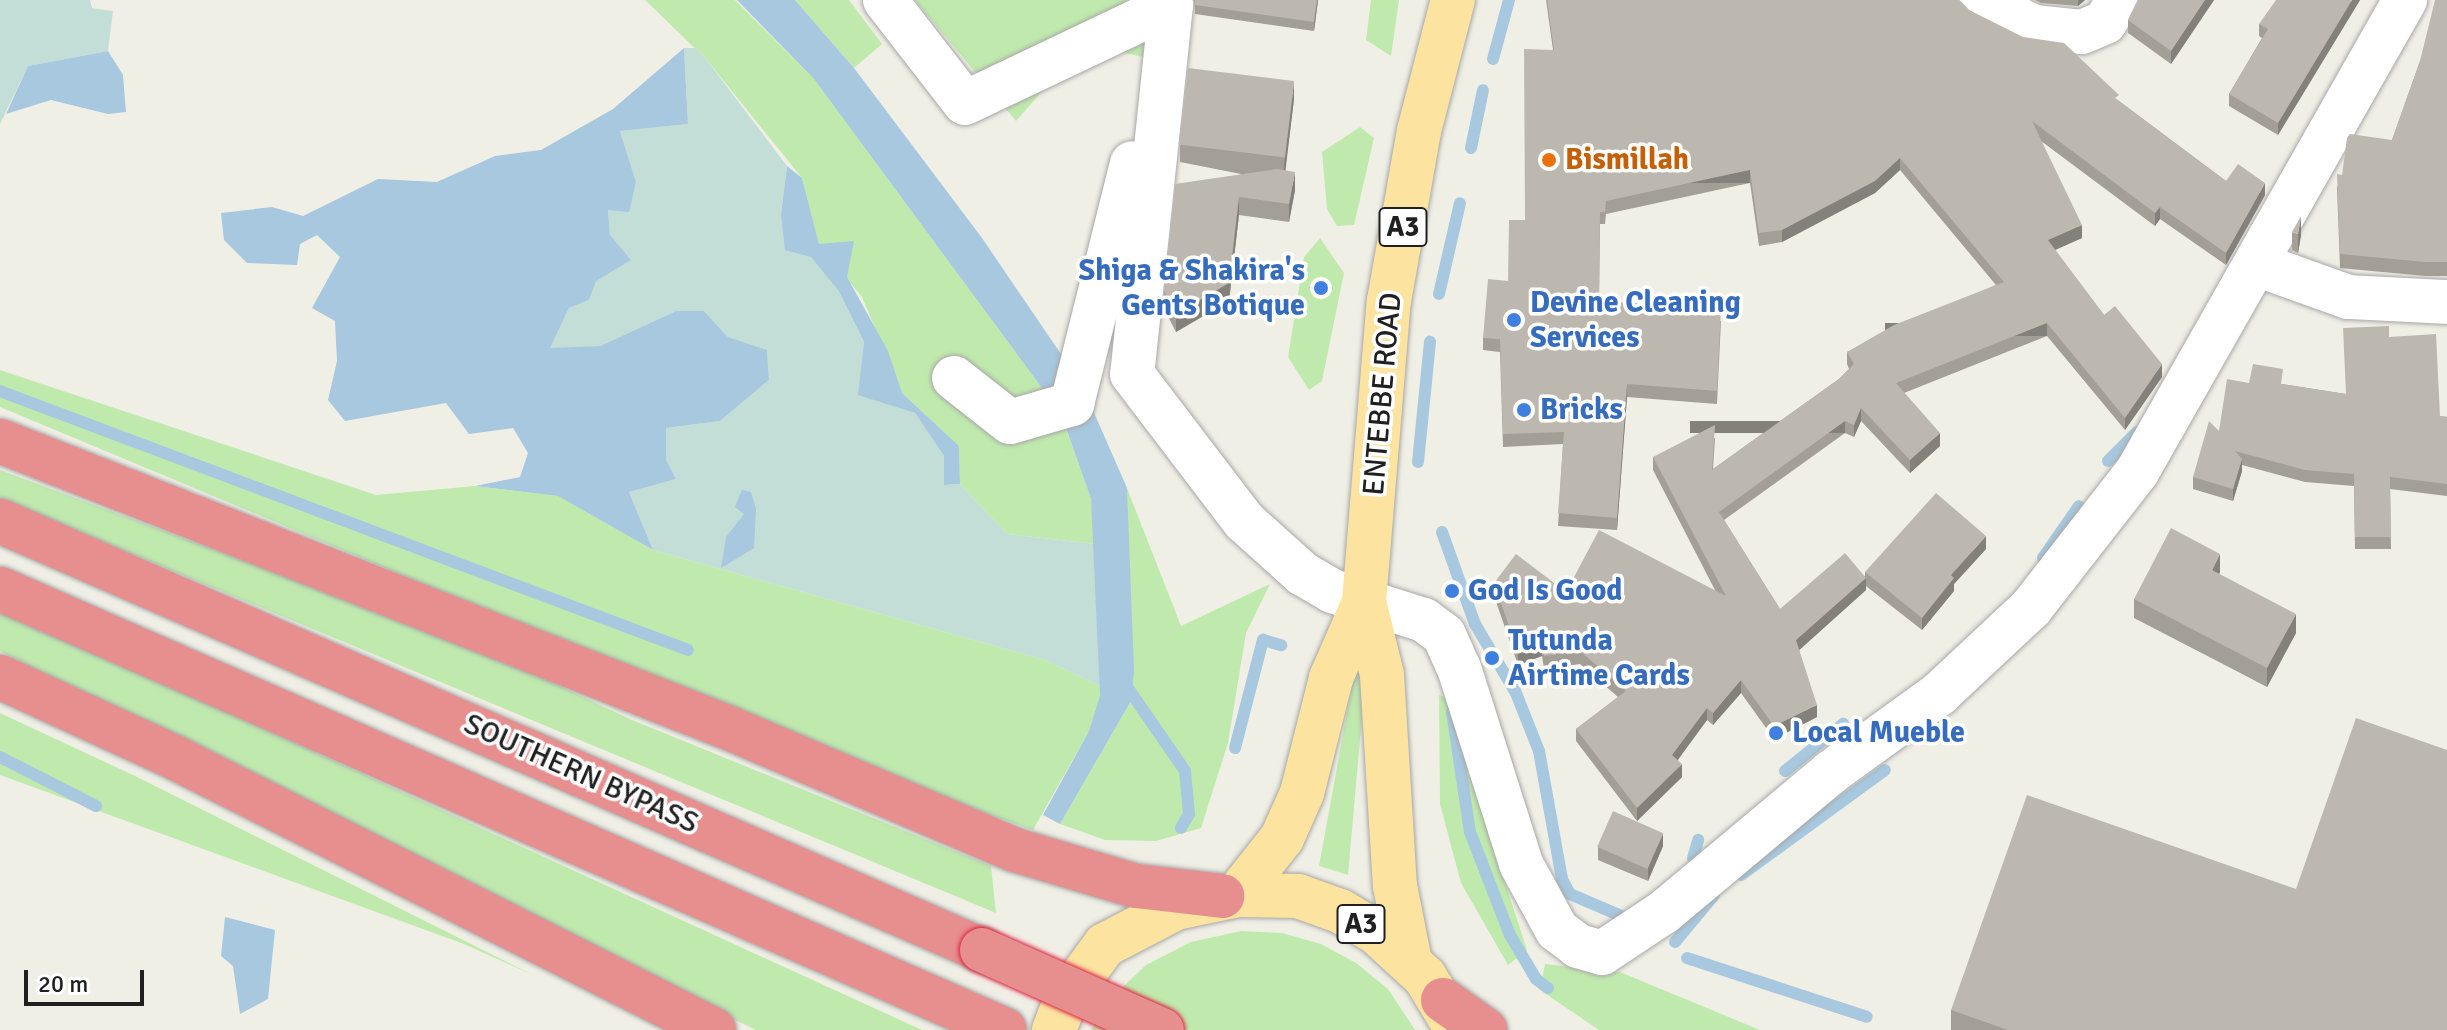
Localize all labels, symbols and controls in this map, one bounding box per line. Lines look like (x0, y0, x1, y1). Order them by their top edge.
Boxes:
place label: Bismillah (1565, 142, 1689, 178)
marker: Bismillah (1540, 151, 1558, 169)
road number: A3 (1377, 203, 1429, 251)
place label: Shiga & Shakira's Gents Botique (1079, 253, 1305, 324)
marker: Shiga & Shakira's Gents Botique (1312, 279, 1330, 297)
place label: Devine Cleaning Services (1530, 285, 1741, 356)
street label: ENTEBBE ROAD (1356, 291, 1410, 497)
marker: Devine Cleaning Services (1505, 311, 1523, 329)
place label: Bricks (1540, 392, 1623, 428)
marker: Bricks (1515, 401, 1533, 419)
place label: God Is Good (1468, 573, 1622, 609)
marker: God Is Good (1443, 582, 1461, 600)
place label: Tutunda Airtime Cards (1508, 623, 1690, 694)
marker: Tutunda Airtime Cards (1483, 649, 1501, 667)
street label: SOUTHERN BYPASS (458, 706, 704, 842)
place label: Local Mueble (1792, 715, 1965, 751)
marker: Local Mueble (1767, 724, 1785, 742)
road number: A3 (1335, 900, 1387, 948)
scale bar (28, 954, 148, 1004)
text: 20 m (38, 969, 88, 999)

